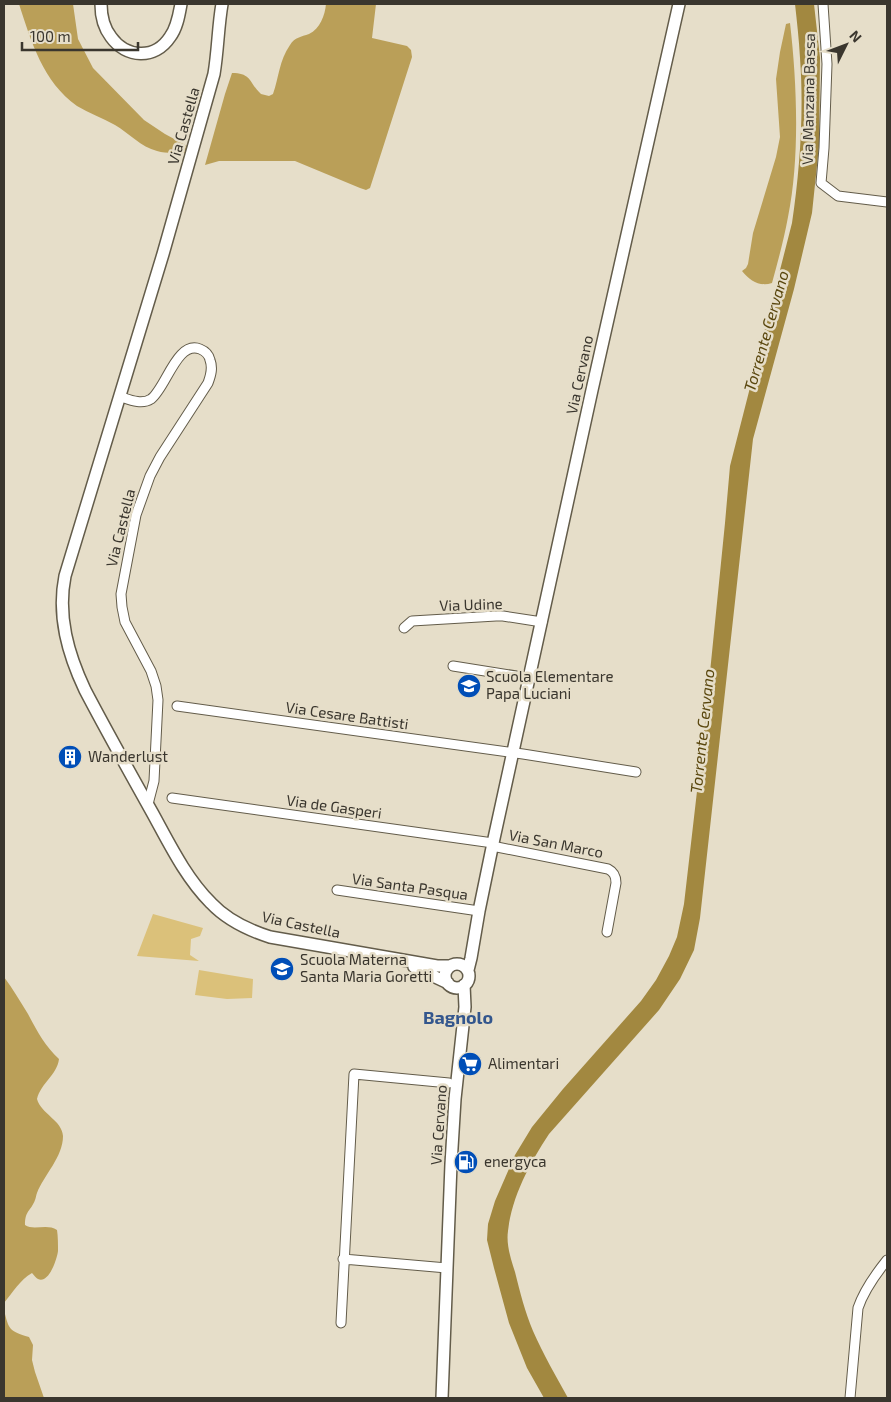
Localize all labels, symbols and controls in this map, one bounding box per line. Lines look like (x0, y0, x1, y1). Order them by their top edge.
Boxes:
scale bar (22, 20, 139, 52)
north arrow (821, 20, 871, 70)
text: 100 m (30, 27, 71, 45)
text: N (846, 27, 866, 45)
street label: Via Manzana Bassa (798, 33, 818, 165)
street label: Via Castella (163, 85, 203, 167)
water label: Torrente Cervano (739, 268, 792, 394)
street label: Via Cervano (562, 334, 596, 416)
street label: Via Castella (102, 487, 138, 569)
street label: Via Udine (439, 594, 503, 614)
place label: Scuola Elementare Papa Luciani (486, 667, 614, 702)
water label: Torrente Cervano (686, 668, 717, 794)
school or university icon: Scuola Elementare Papa Luciani (456, 673, 482, 699)
street label: Via Cesare Battisti (285, 697, 410, 733)
building icon: Wanderlust (57, 744, 83, 770)
place label: Wanderlust (88, 747, 168, 765)
street label: Via de Gasperi (285, 790, 383, 822)
street label: Via San Marco (507, 825, 605, 861)
street label: Via Santa Pasqua (351, 869, 469, 903)
street label: Via Castella (260, 907, 342, 941)
place label: Scuola Materna Santa Maria Goretti (300, 950, 432, 985)
school or university icon: Scuola Materna Santa Maria Goretti (269, 956, 295, 982)
district label: Bagnolo (423, 1006, 493, 1028)
supermarket icon: Alimentari (457, 1051, 483, 1077)
place label: Alimentari (488, 1054, 559, 1072)
street label: Via Cervano (426, 1084, 450, 1166)
fuel station icon: energyca (453, 1149, 479, 1175)
place label: energyca (484, 1152, 547, 1170)

